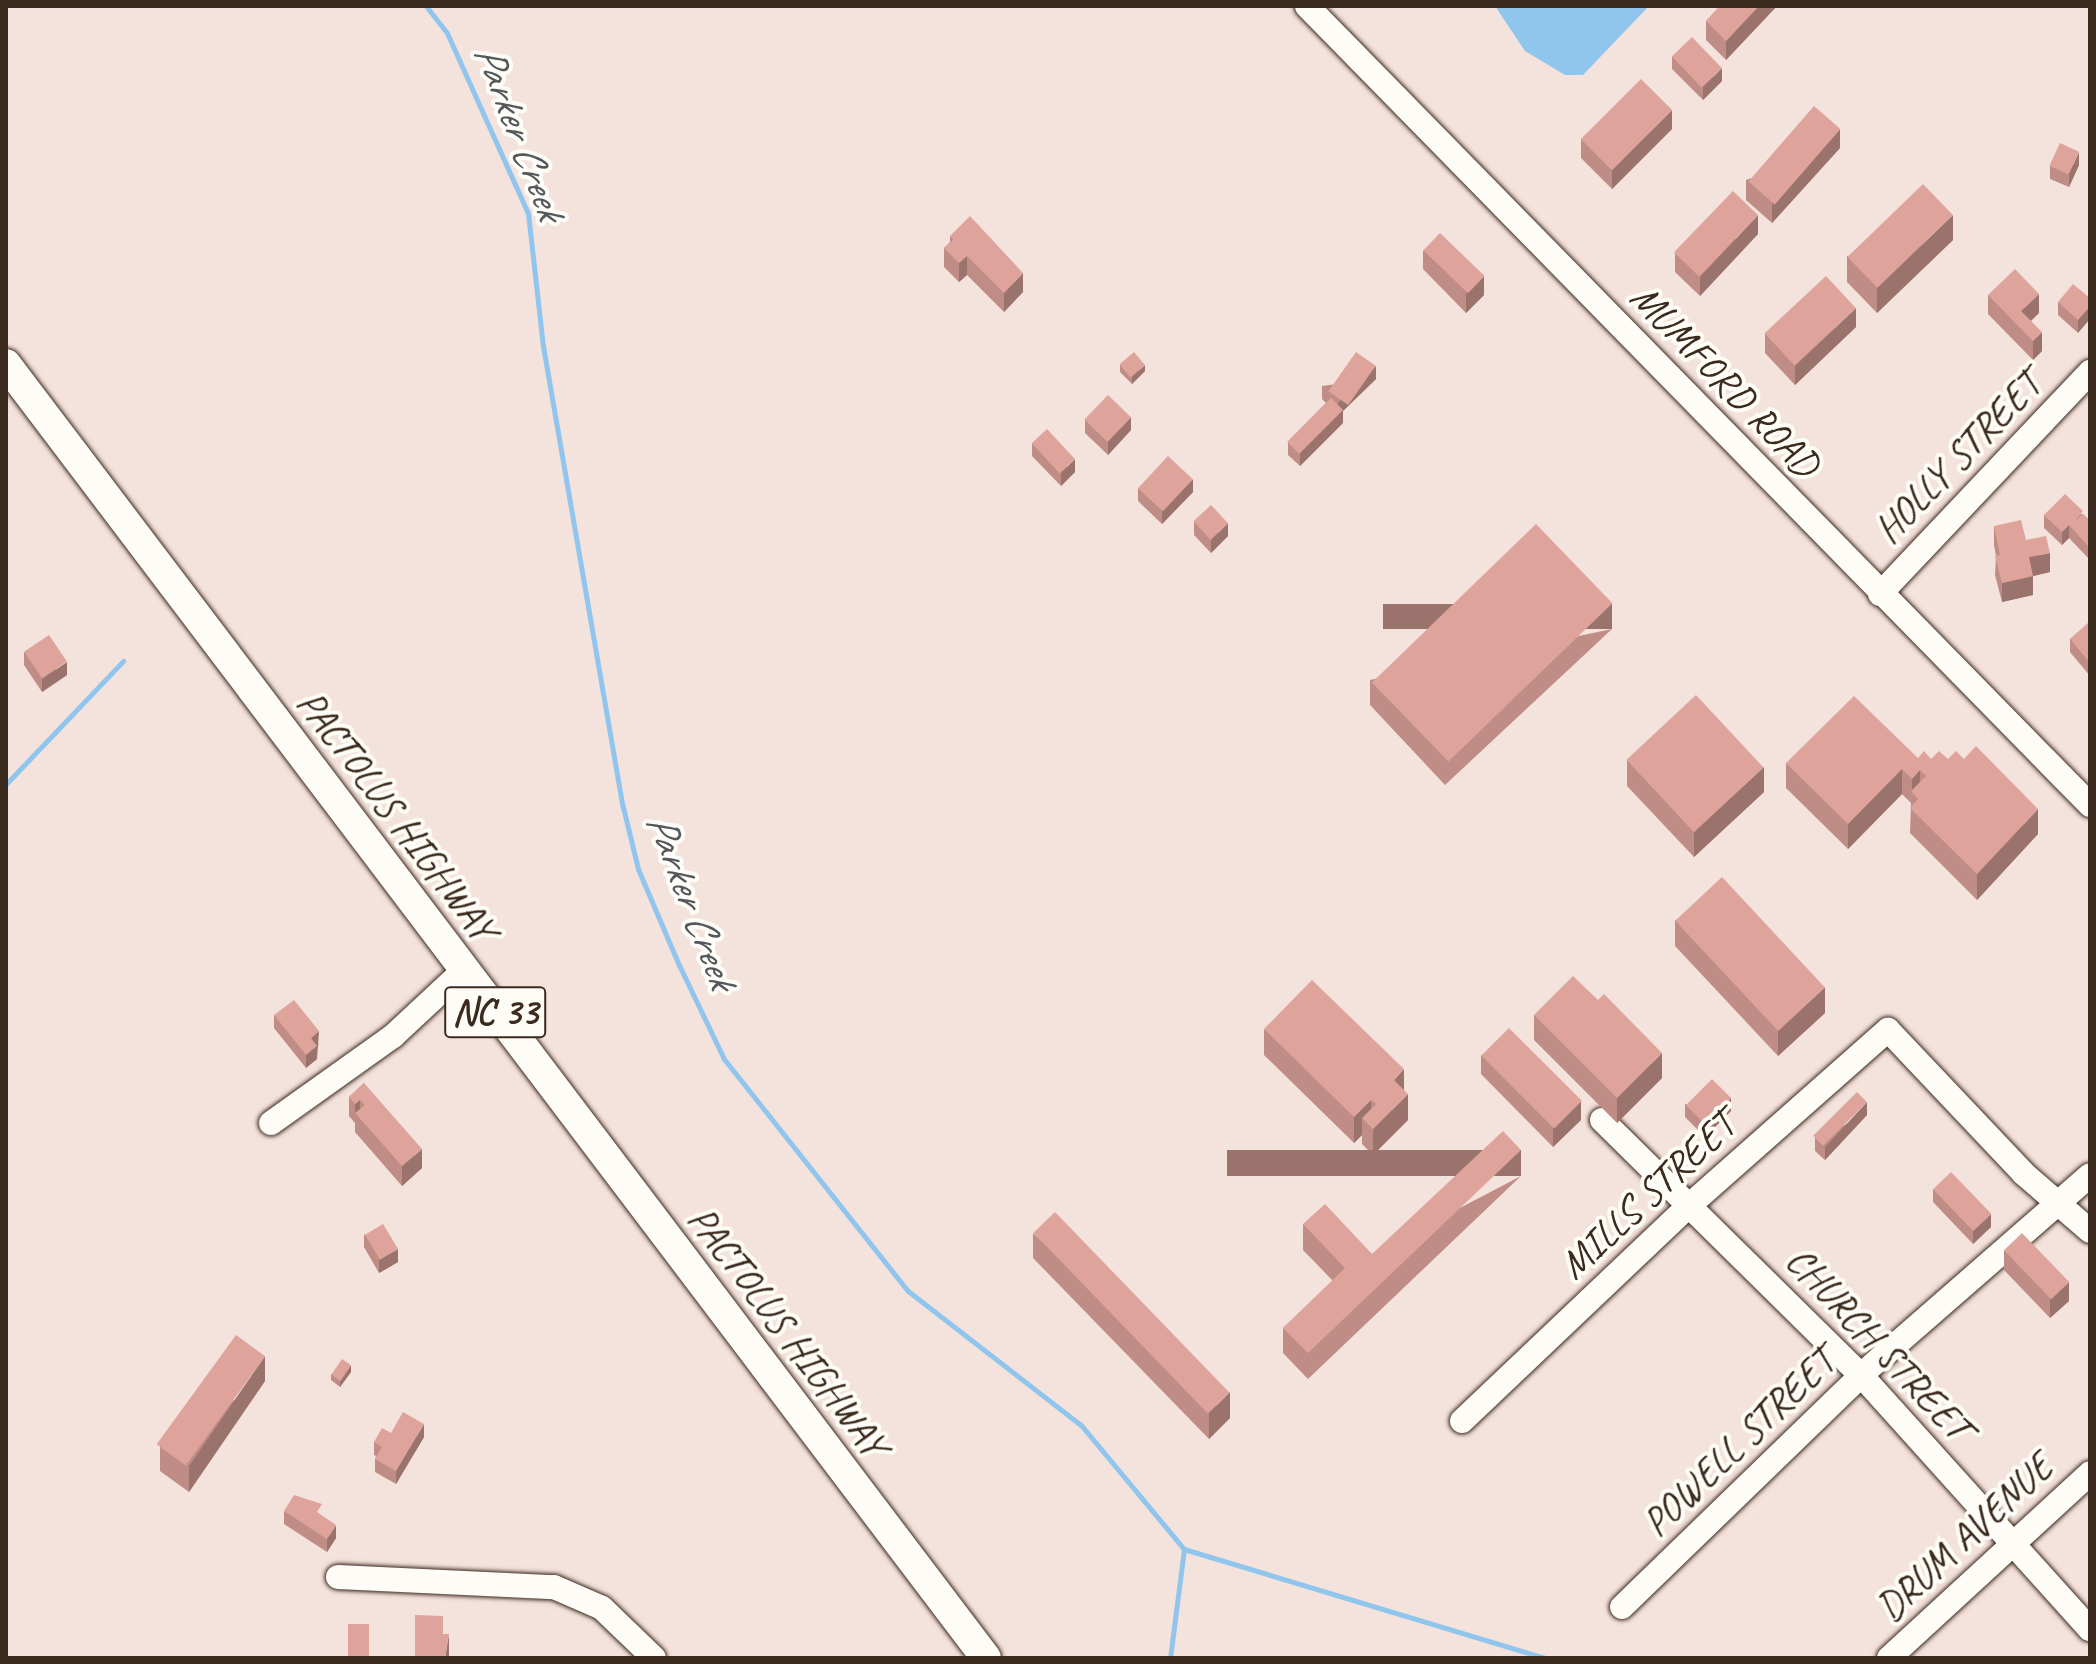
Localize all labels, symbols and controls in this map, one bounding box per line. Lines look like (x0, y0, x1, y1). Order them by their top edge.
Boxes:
water label: Parker Creek (463, 37, 575, 227)
street label: MUMFORD ROAD (1620, 272, 1830, 488)
street label: HOLLY STREET (1864, 362, 2050, 552)
street label: PACTOLUS HIGHWAY (286, 679, 508, 951)
water label: Parker Creek (635, 806, 747, 996)
road number: NC 33 (443, 978, 547, 1046)
street label: MILLS STREET (1549, 1102, 1745, 1288)
street label: PACTOLUS HIGHWAY (677, 1195, 899, 1467)
street label: CHURCH STREET (1777, 1236, 1981, 1450)
street label: POWELL STREET (1632, 1338, 1844, 1546)
street label: DRUM AVENUE (1866, 1444, 2062, 1630)

